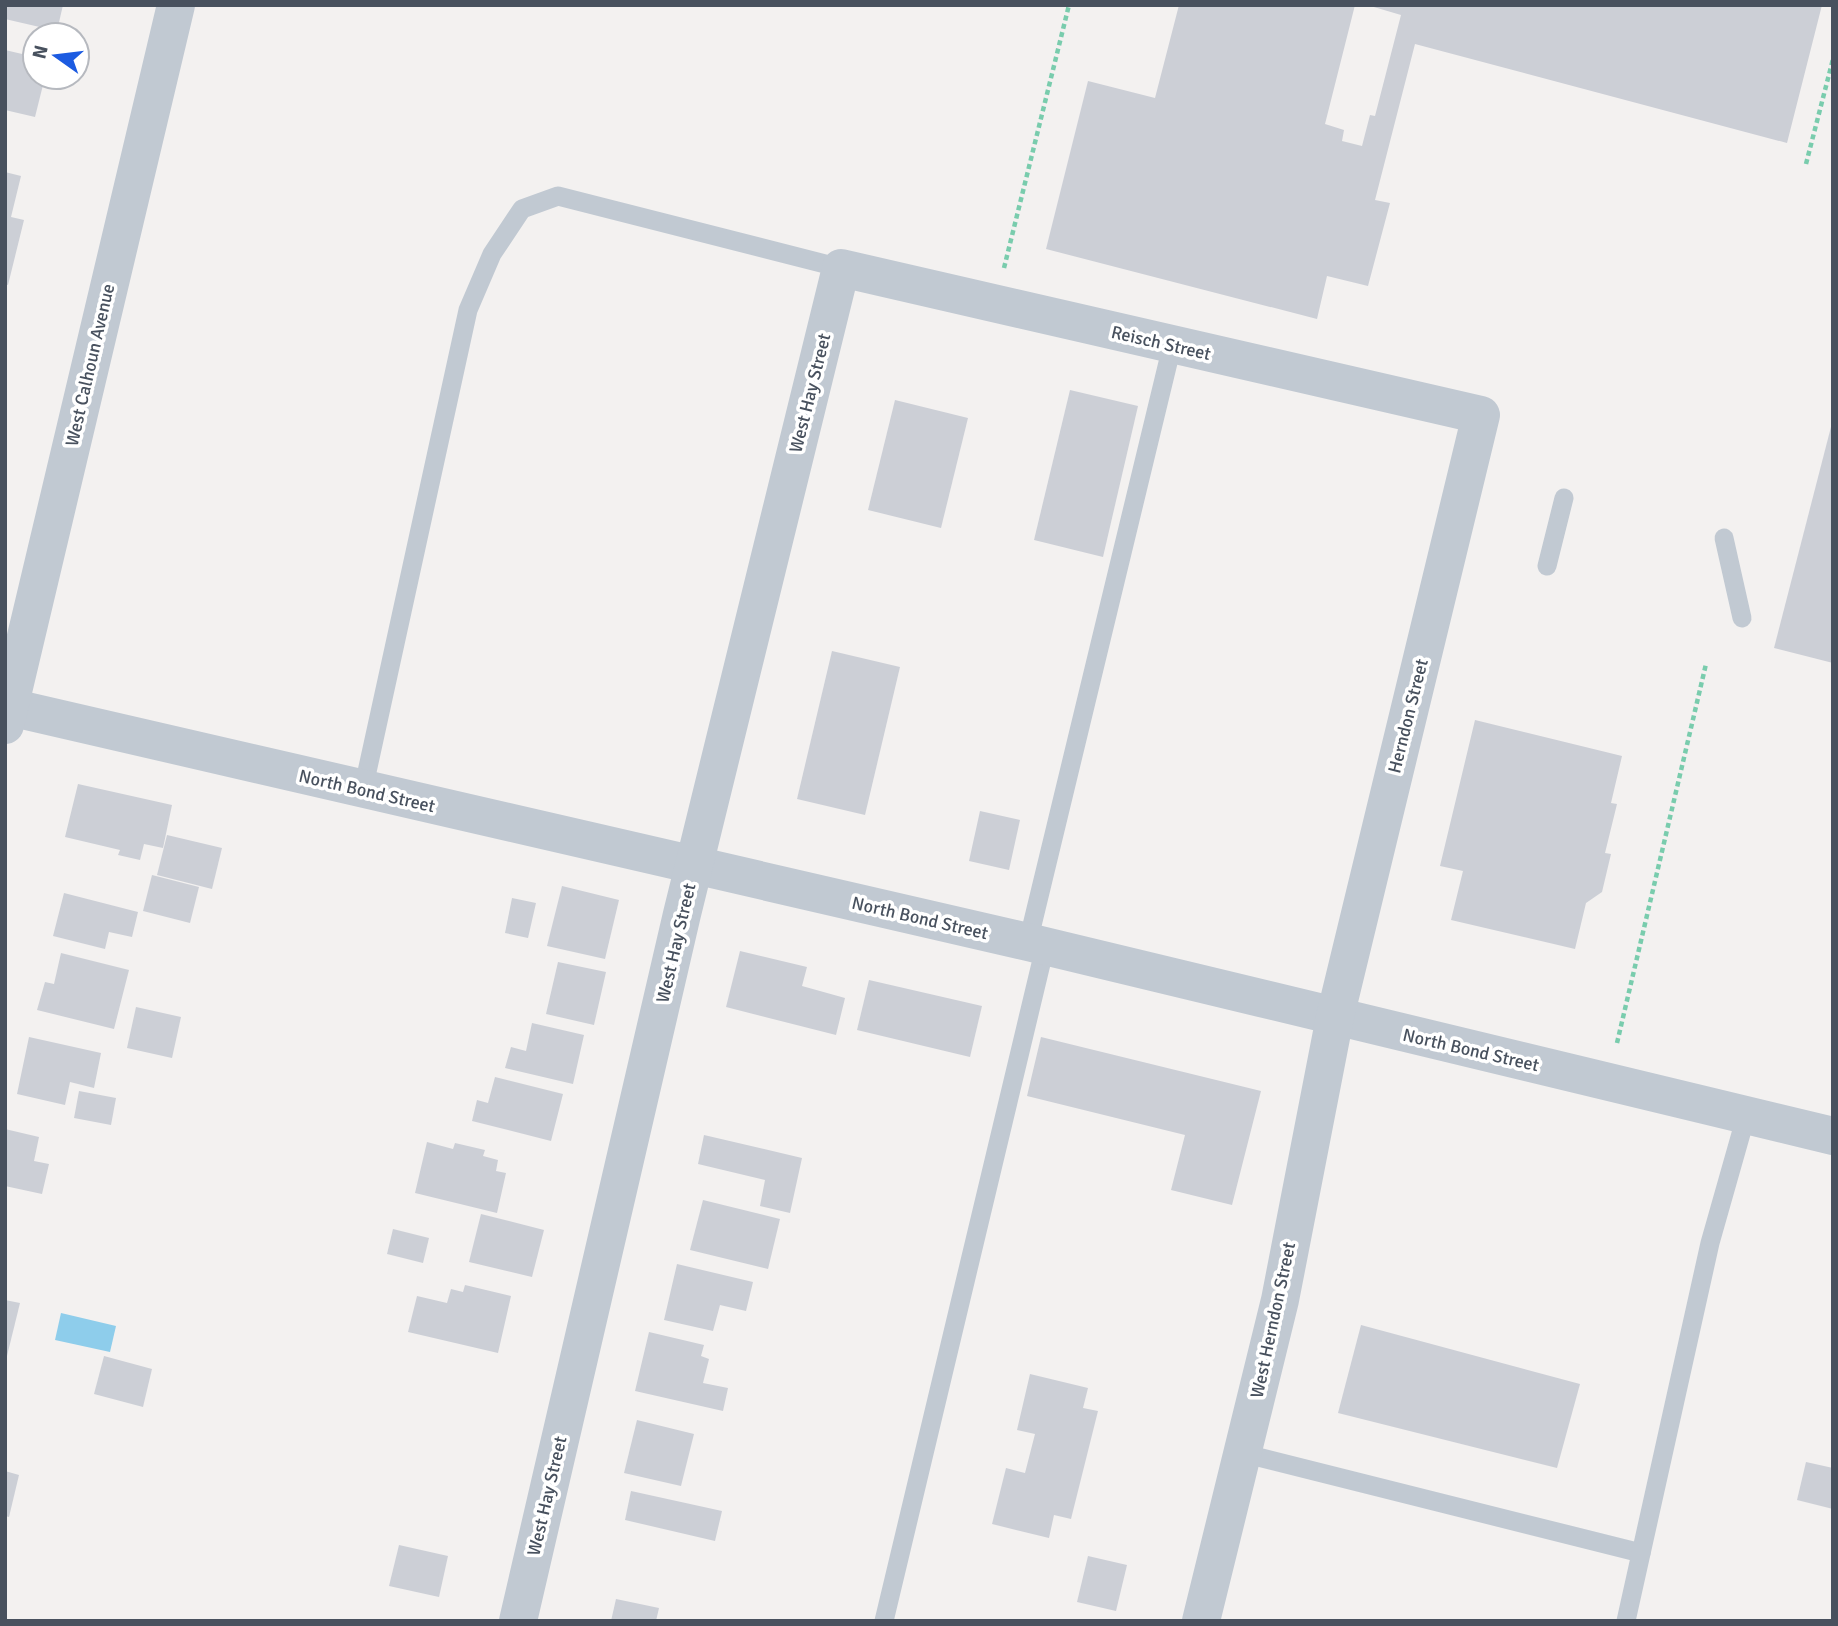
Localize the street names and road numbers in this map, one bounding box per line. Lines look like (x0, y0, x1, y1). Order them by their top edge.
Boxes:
street label: West Calhoun Avenue (61, 282, 119, 448)
street label: Reisch Street (1109, 321, 1213, 365)
street label: West Hay Street (785, 331, 835, 455)
street label: Herndon Street (1383, 656, 1433, 776)
street label: North Bond Street (297, 765, 437, 817)
street label: West Hay Street (652, 881, 700, 1005)
street label: North Bond Street (850, 892, 990, 944)
street label: North Bond Street (1401, 1024, 1541, 1076)
street label: West Herndon Street (1246, 1240, 1300, 1400)
street label: West Hay Street (523, 1434, 571, 1558)

